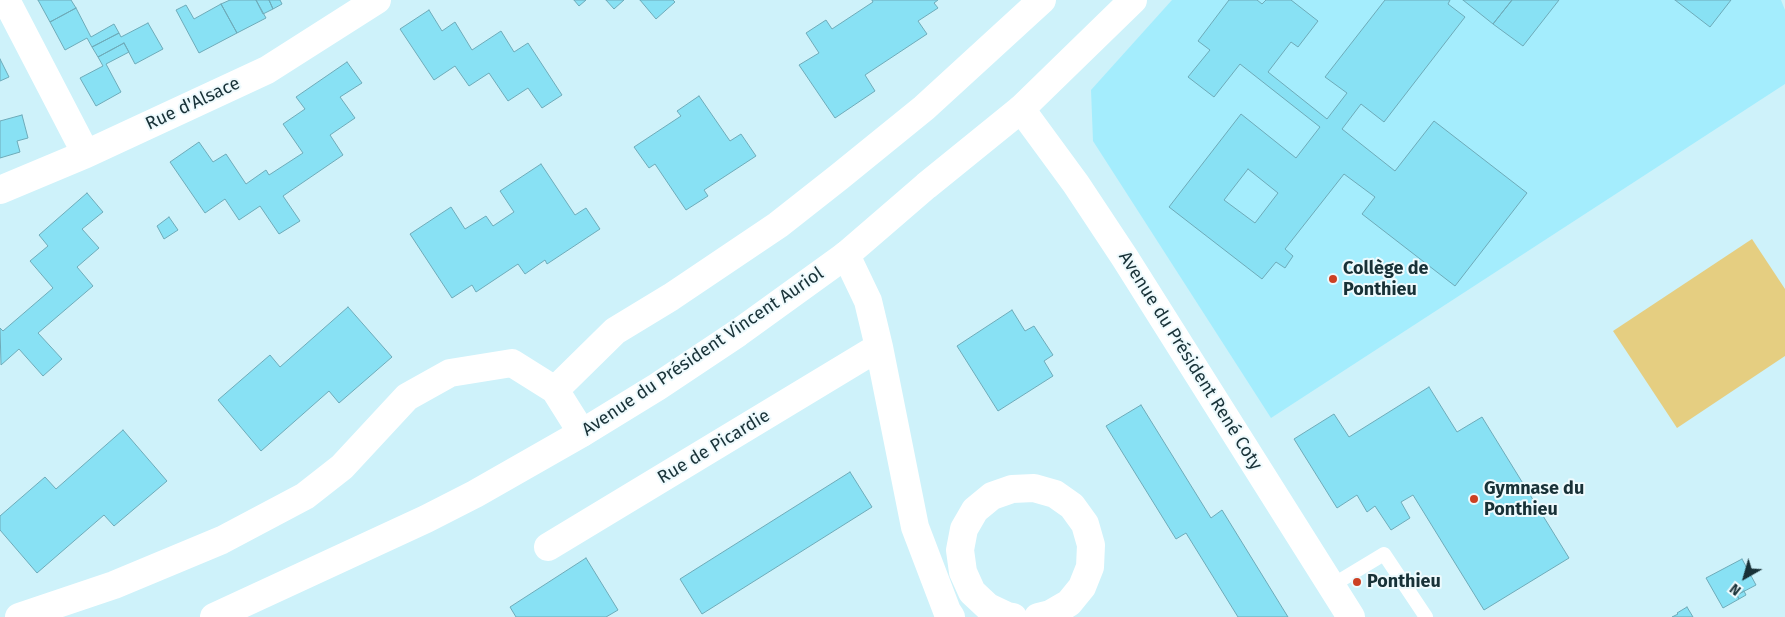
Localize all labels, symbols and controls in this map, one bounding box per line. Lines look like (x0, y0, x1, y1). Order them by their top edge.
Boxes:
street label: Rue d'Alsace (142, 73, 244, 135)
street label: Avenue du Président René Coty (1114, 248, 1266, 474)
place label: Collège de Ponthieu (1343, 258, 1428, 300)
street label: Avenue du Président Vincent Auriol (578, 263, 828, 441)
marker: Collège de Ponthieu (1327, 273, 1339, 285)
street label: Rue de Picardie (654, 405, 774, 489)
place label: Gymnase du Ponthieu (1484, 478, 1584, 520)
marker: Gymnase du Ponthieu (1468, 493, 1480, 505)
north arrow (1720, 552, 1770, 602)
place label: Ponthieu (1367, 571, 1441, 593)
marker: Ponthieu (1351, 576, 1363, 588)
text: N (1727, 580, 1744, 599)

